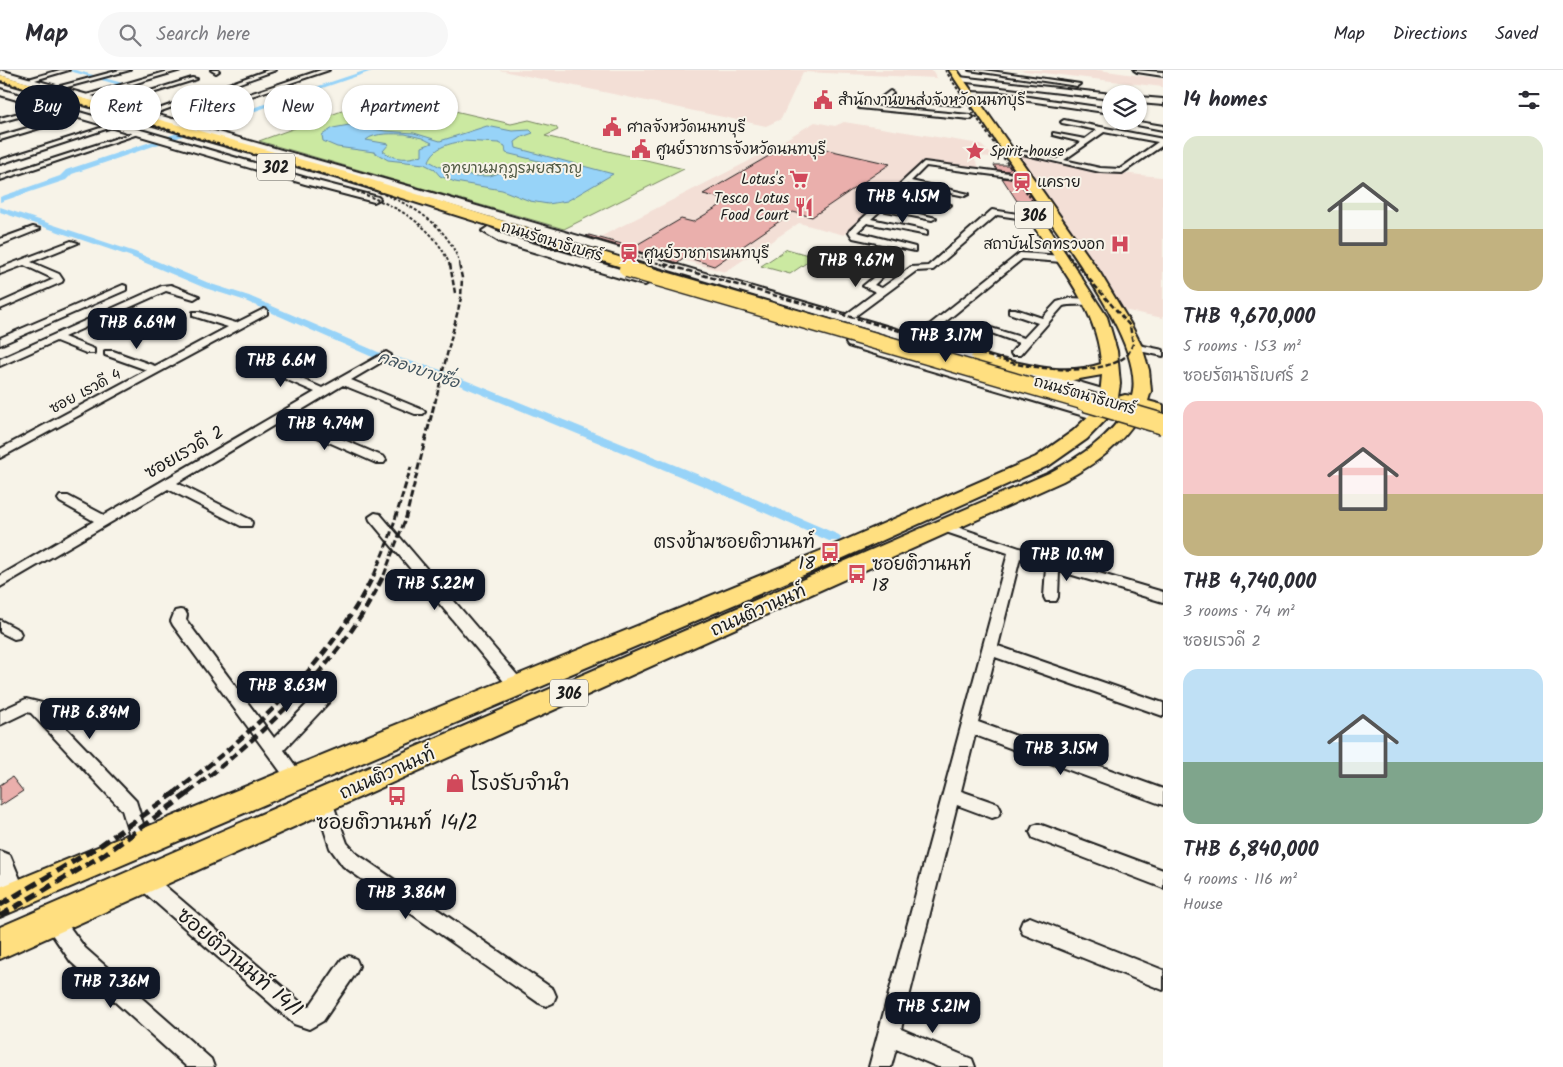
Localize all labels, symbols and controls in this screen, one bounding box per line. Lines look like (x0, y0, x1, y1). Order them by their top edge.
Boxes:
search box (98, 12, 448, 57)
text: Map (25, 15, 68, 54)
text: Search here (156, 20, 250, 50)
text: Map (1333, 20, 1365, 49)
text: Directions (1393, 20, 1467, 49)
text: Saved (1495, 20, 1538, 49)
icon: search (116, 21, 144, 49)
text: 14 homes (1183, 84, 1268, 117)
chip: Buy (15, 85, 80, 130)
chip: Rent (90, 85, 161, 130)
chip: Filters (171, 85, 254, 130)
chip: New (264, 85, 332, 130)
chip: Apartment (342, 85, 458, 130)
map controls (1102, 85, 1147, 130)
button: layers (1102, 85, 1147, 130)
icon: filters (1515, 86, 1543, 114)
public building icon: สำนักงานขนส่งจังหวัดนนทบุรี (812, 89, 834, 111)
place label: สำนักงานขนส่งจังหวัดนนทบุรี (838, 89, 1026, 113)
public building icon: ศาลจังหวัดนนทบุรี (601, 116, 623, 138)
place label: ศาลจังหวัดนนทบุรี (627, 116, 746, 140)
public building icon: ศูนย์ราชการจังหวัดนนทบุรี (630, 138, 652, 160)
place label: ศูนย์ราชการจังหวัดนนทบุรี (656, 138, 826, 162)
place icon: Spirit house (964, 140, 986, 162)
place label: Spirit house (990, 140, 1065, 164)
road number: 302 (257, 154, 295, 180)
park label: อุทยานมกุฎรมยสราญ (442, 157, 582, 181)
place label: Lotus's (741, 168, 785, 192)
supermarket icon: Lotus's (788, 168, 810, 190)
icon: home (1318, 169, 1408, 259)
station icon: แคราย (1011, 171, 1033, 193)
place label: แคราย (1037, 171, 1081, 195)
pin: THB 4.15M (846, 182, 960, 224)
text: THB 4.15M (867, 185, 939, 210)
place label: Tesco Lotus Food Court (714, 187, 790, 228)
restaurant icon: Tesco Lotus Food Court (793, 196, 815, 218)
road number: 306 (1015, 202, 1053, 228)
street label: ถนนรัตนาธิเบศร์ (498, 215, 606, 269)
place label: สถาบันโรคทรวงอก (983, 233, 1105, 257)
hospital icon: สถาบันโรคทรวงอก (1109, 233, 1131, 255)
station icon: ศูนย์ราชการนนทบุรี (618, 242, 640, 264)
place label: ศูนย์ราชการนนทบุรี (644, 242, 770, 266)
pin: THB 9.67M (799, 246, 913, 288)
text: THB 9.67M (818, 249, 894, 274)
text: THB 9,670,000 (1183, 301, 1315, 334)
pin: THB 6.69M (80, 308, 194, 350)
text: THB 6.69M (99, 311, 175, 336)
pin: THB 3.17M (889, 320, 1003, 363)
text: THB 3.17M (910, 324, 982, 349)
text: 5 rooms · 153 m² (1183, 334, 1301, 359)
water label: คลองบางซื่อ (374, 342, 465, 397)
pin: THB 6.6M (229, 346, 333, 388)
text: THB 6.6M (247, 349, 315, 374)
street label: ซอย เรวดี 4 (45, 363, 126, 421)
text: ซอยรัตนาธิเบศร์ 2 (1183, 364, 1309, 389)
street label: ถนนรัตนาธิเบศร์ (1031, 370, 1139, 422)
pin: THB 4.74M (268, 408, 382, 451)
text: THB 4.74M (287, 412, 363, 437)
street label: ซอยเรวดี 2 (140, 419, 230, 488)
icon: home (1318, 434, 1408, 524)
place label: ตรงข้ามซอยติวานนท์ 18 (654, 529, 815, 579)
pin: THB 10.9M (1010, 540, 1124, 582)
bus stop icon: ตรงข้ามซอยติวานนท์ 18 (819, 541, 841, 563)
text: THB 10.9M (1031, 543, 1103, 568)
place label: ซอยติวานนท์ 18 (872, 551, 972, 601)
bus stop icon: ซอยติวานนท์ 18 (846, 563, 868, 585)
text: THB 4,740,000 (1183, 566, 1316, 599)
pin: THB 5.22M (378, 568, 492, 611)
text: THB 5.22M (396, 572, 474, 597)
street label: ถนนติวานนท์ (706, 577, 811, 645)
text: 3 rooms · 74 m² (1183, 599, 1295, 624)
text: ซอยเรวดี 2 (1183, 629, 1261, 654)
pin: THB 8.63M (230, 670, 344, 713)
text: THB 8.63M (248, 674, 326, 699)
road number: 306 (550, 680, 588, 706)
pin: THB 6.84M (33, 698, 147, 740)
text: THB 6.84M (51, 701, 129, 726)
icon: home (1318, 701, 1408, 791)
pin: THB 3.15M (1004, 734, 1118, 776)
text: THB 3.15M (1025, 737, 1097, 762)
street label: ถนนติวานนท์ (335, 740, 440, 808)
place label: โรงรับจำนำ (470, 768, 569, 801)
shop icon: โรงรับจำนำ (444, 772, 466, 794)
bus stop icon: ซอยติวานนท์ 14/2 (386, 785, 408, 807)
place label: ซอยติวานนท์ 14/2 (316, 807, 478, 840)
text: THB 6,840,000 (1183, 834, 1319, 867)
text: 4 rooms · 116 m² (1183, 867, 1297, 892)
pin: THB 3.86M (349, 878, 463, 920)
text: THB 3.86M (367, 881, 445, 906)
text: House (1183, 892, 1223, 917)
street label: ซอยติวานนท์ 14/1 (168, 900, 310, 1026)
pin: THB 7.36M (54, 966, 168, 1009)
text: THB 7.36M (73, 970, 149, 995)
pin: THB 5.21M (876, 992, 990, 1034)
text: THB 5.21M (896, 995, 970, 1020)

